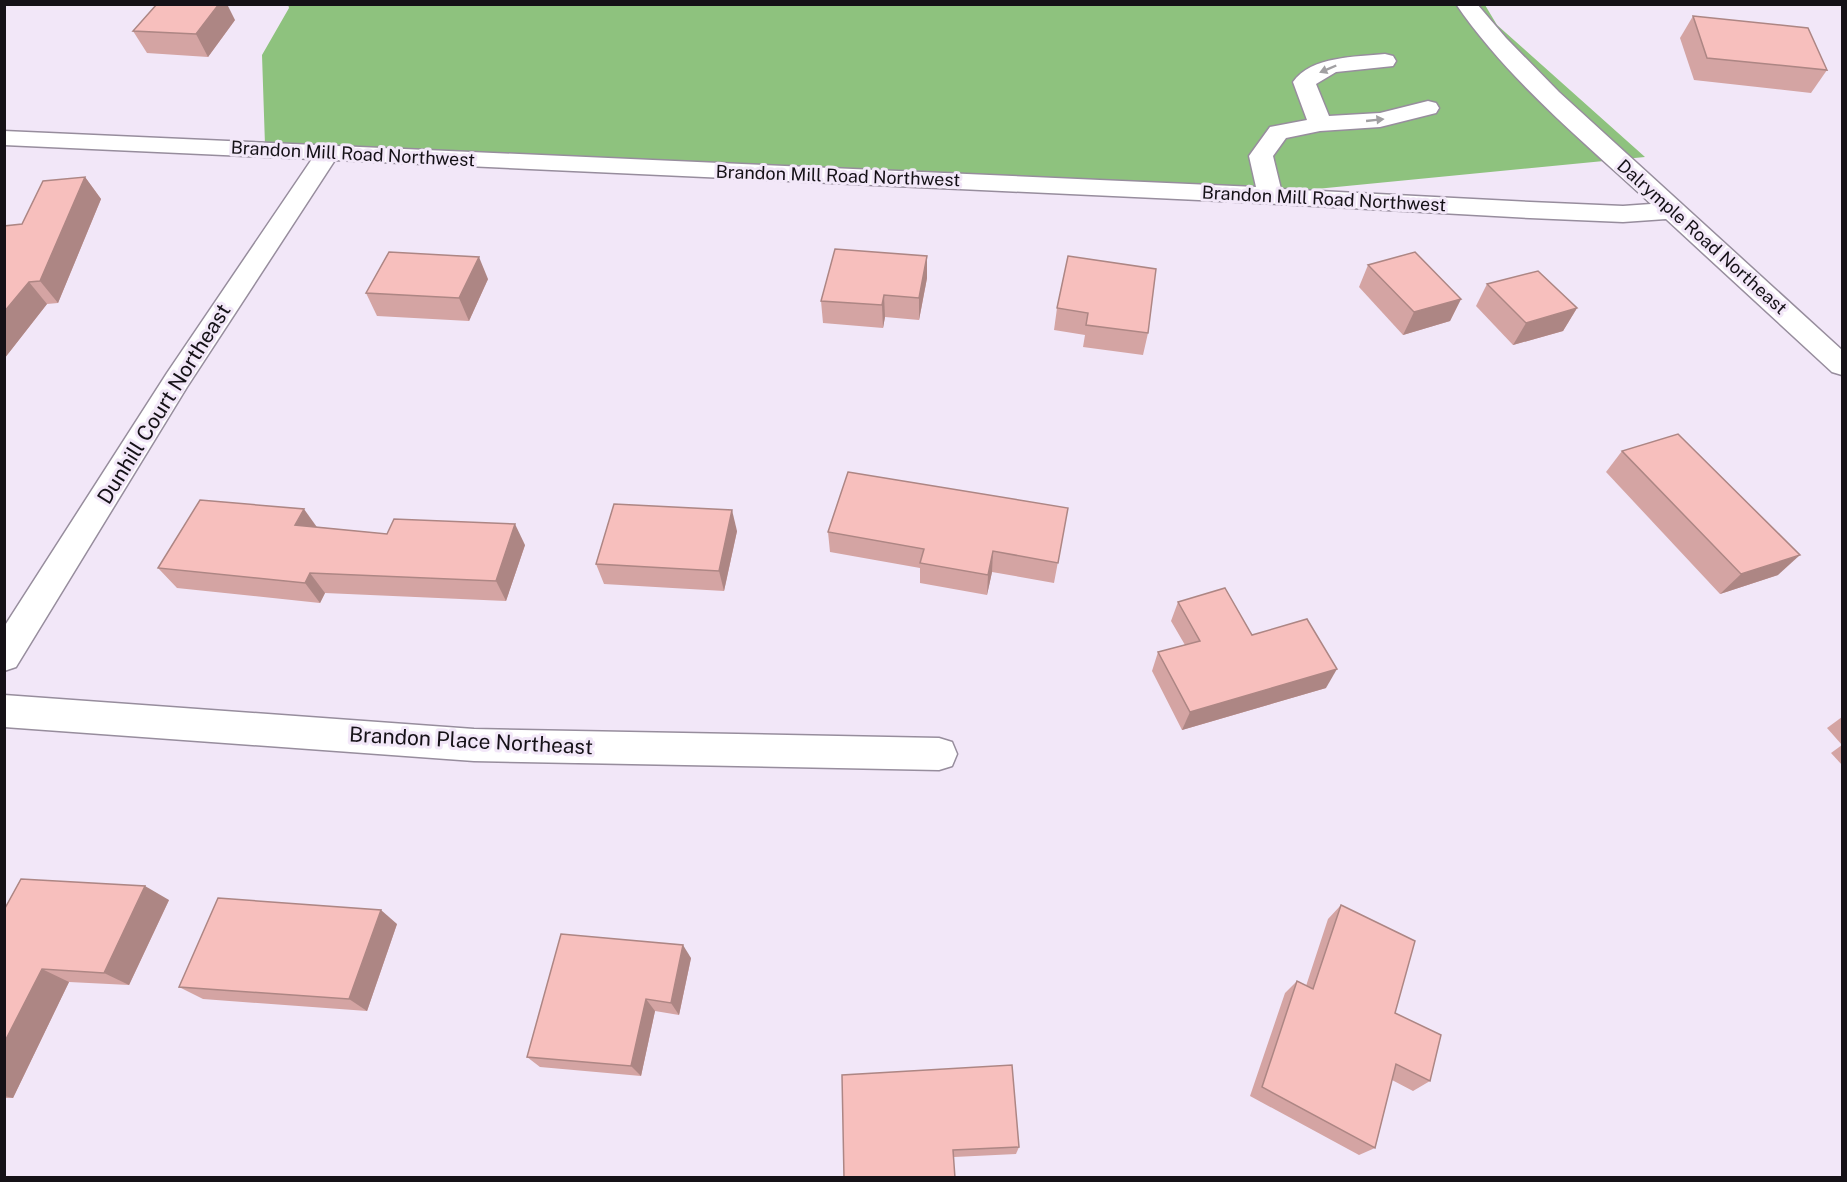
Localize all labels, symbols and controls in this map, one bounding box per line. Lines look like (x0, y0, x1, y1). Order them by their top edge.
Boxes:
one-way arrow (1319, 64, 1337, 74)
one-way arrow (1365, 115, 1384, 125)
street label: Brandon Mill Road Northwest (230, 137, 476, 170)
street label: Dalrymple Road Northeast (1613, 155, 1792, 318)
street label: Brandon Mill Road Northwest (715, 161, 961, 190)
street label: Brandon Mill Road Northwest (1201, 182, 1447, 215)
street label: Dunhill Court Northeast (92, 299, 235, 508)
street label: Brandon Place Northeast (348, 722, 594, 759)

